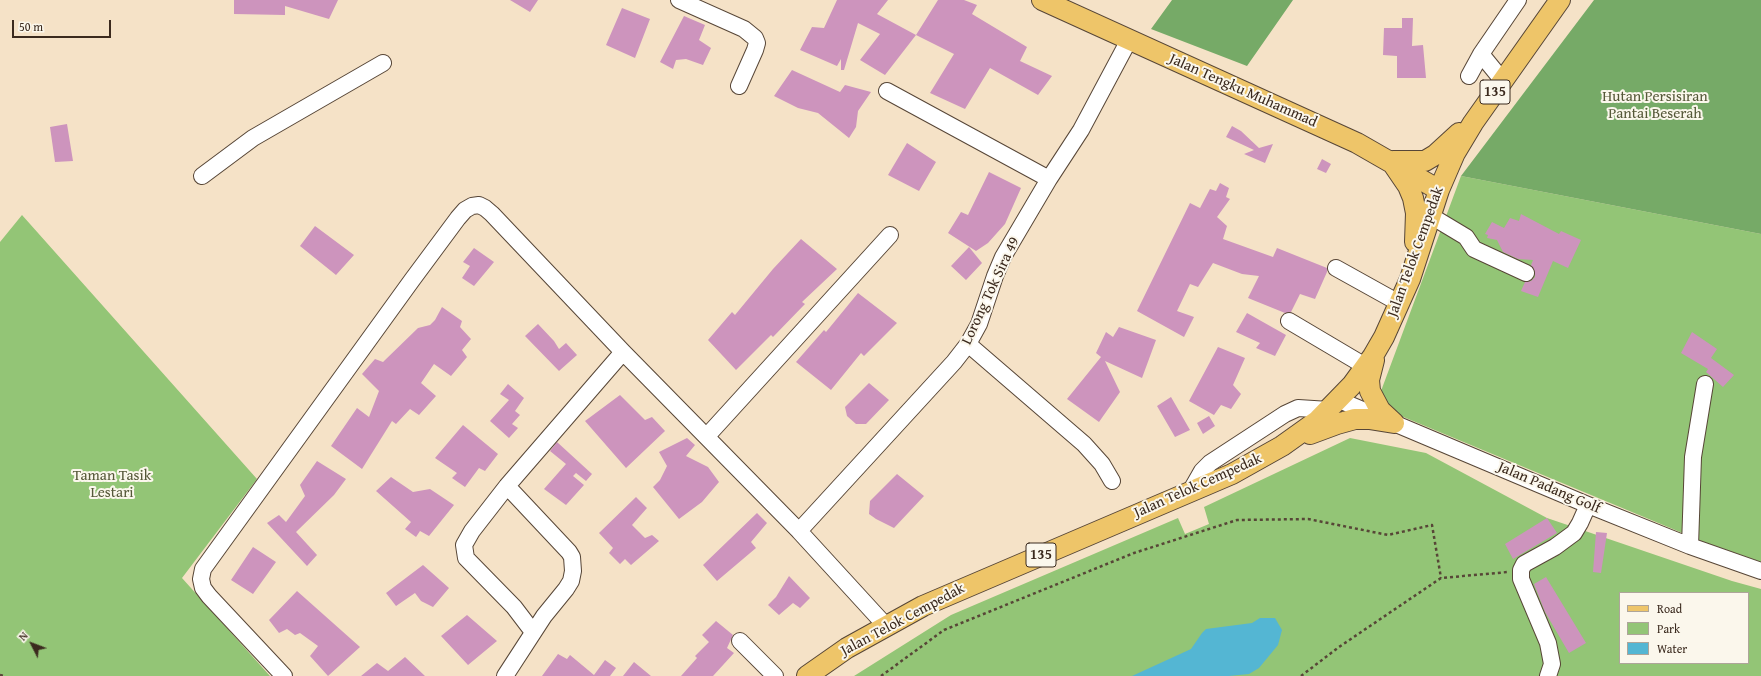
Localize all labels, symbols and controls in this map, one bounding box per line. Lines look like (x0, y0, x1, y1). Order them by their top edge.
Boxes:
scale bar (14, 12, 113, 38)
text: 50 m (19, 18, 43, 35)
street label: Jalan Tengku Muhammad (1166, 50, 1320, 132)
road number: 135 (1480, 80, 1510, 104)
park label: Hutan Persisiran Pantai Beserah (1602, 88, 1708, 123)
street label: Jalan Telok Cempedak (1384, 184, 1448, 320)
street label: Lorong Tok Sira 49 (958, 234, 1024, 348)
street label: Jalan Telok Cempedak (1131, 450, 1265, 522)
street label: Jalan Padang Golf (1495, 458, 1603, 518)
park label: Taman Tasik Lestari (73, 467, 151, 502)
road number: 135 (1026, 543, 1056, 567)
street label: Jalan Telok Cempedak (838, 580, 968, 660)
legend (1619, 592, 1749, 664)
text: Road (1657, 600, 1682, 617)
text: Park (1657, 620, 1680, 637)
north arrow (12, 624, 52, 664)
text: N (15, 628, 31, 644)
text: Water (1657, 640, 1687, 657)

